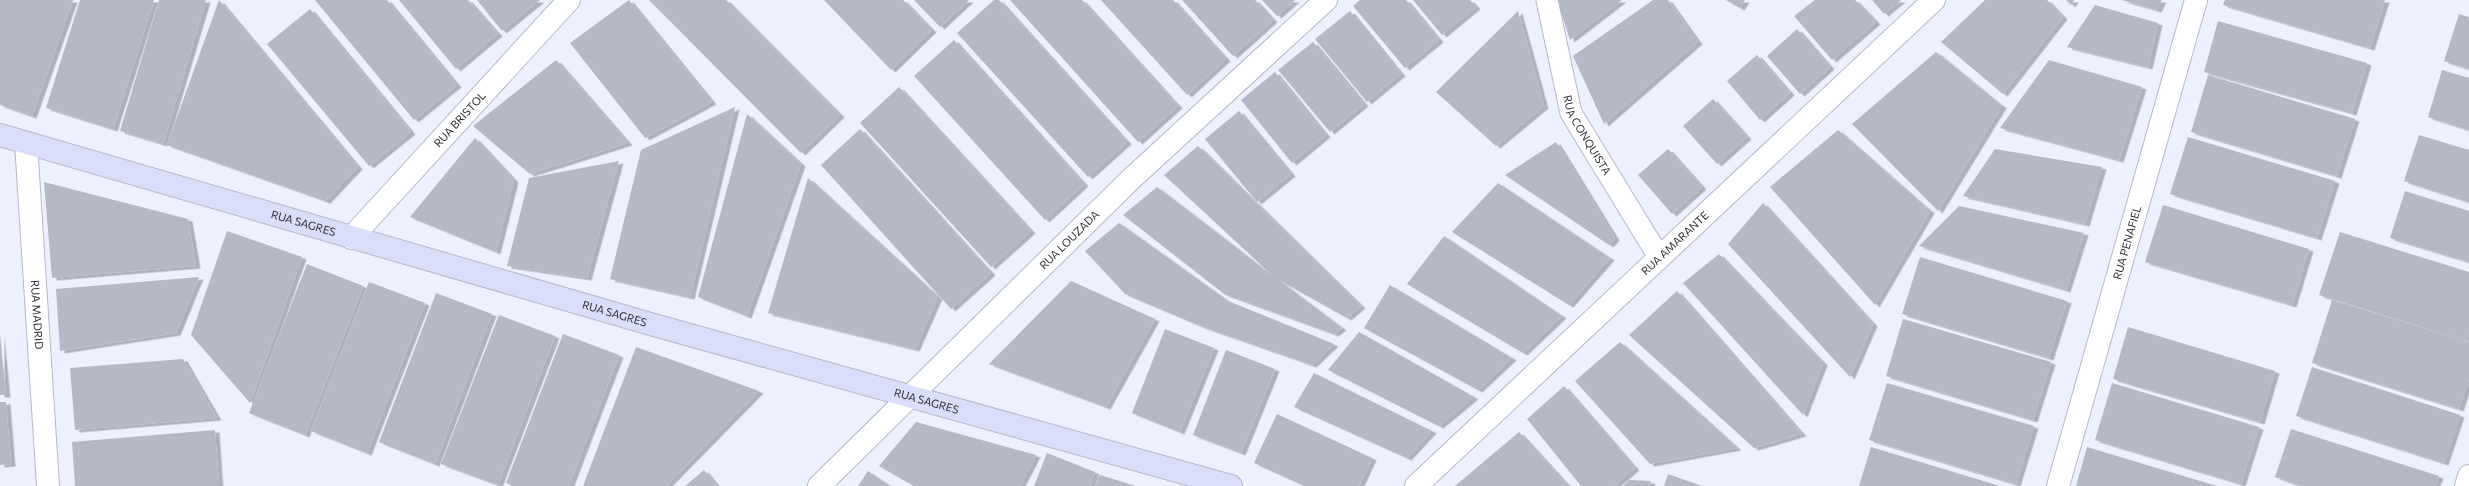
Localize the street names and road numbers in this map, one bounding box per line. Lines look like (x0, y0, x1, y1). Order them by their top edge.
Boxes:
street label: RUA BRISTOL (431, 89, 488, 149)
street label: RUA CONQUISTA (1561, 94, 1614, 177)
street label: RUA PENAFIEL (2110, 204, 2143, 281)
street label: RUA SAGRES (270, 207, 337, 238)
street label: RUA LOUZADA (1036, 207, 1102, 271)
street label: RUA AMARANTE (1638, 208, 1711, 277)
street label: RUA MADRID (29, 280, 46, 350)
street label: RUA SAGRES (581, 298, 649, 329)
street label: RUA SAGRES (893, 385, 961, 416)

